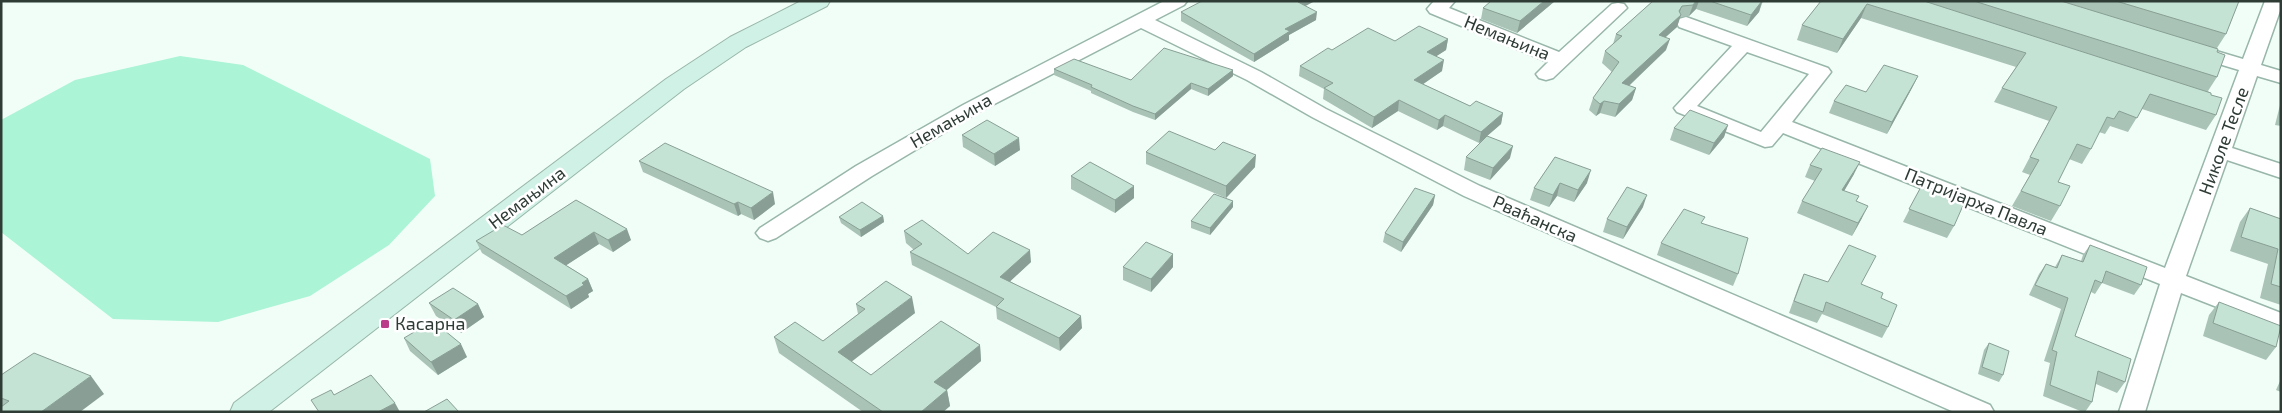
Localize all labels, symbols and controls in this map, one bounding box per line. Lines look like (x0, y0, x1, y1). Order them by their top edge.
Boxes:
street label: Немањина (1461, 10, 1554, 64)
street label: Николе Тесле (2193, 84, 2253, 198)
street label: Немањина (906, 88, 995, 152)
street label: Немањина (484, 161, 569, 233)
street label: Патријарха Павла (1902, 162, 2051, 240)
street label: Рваћанска (1490, 190, 1581, 246)
place label: Касарна (395, 312, 465, 334)
marker: Касарна (379, 318, 391, 330)

